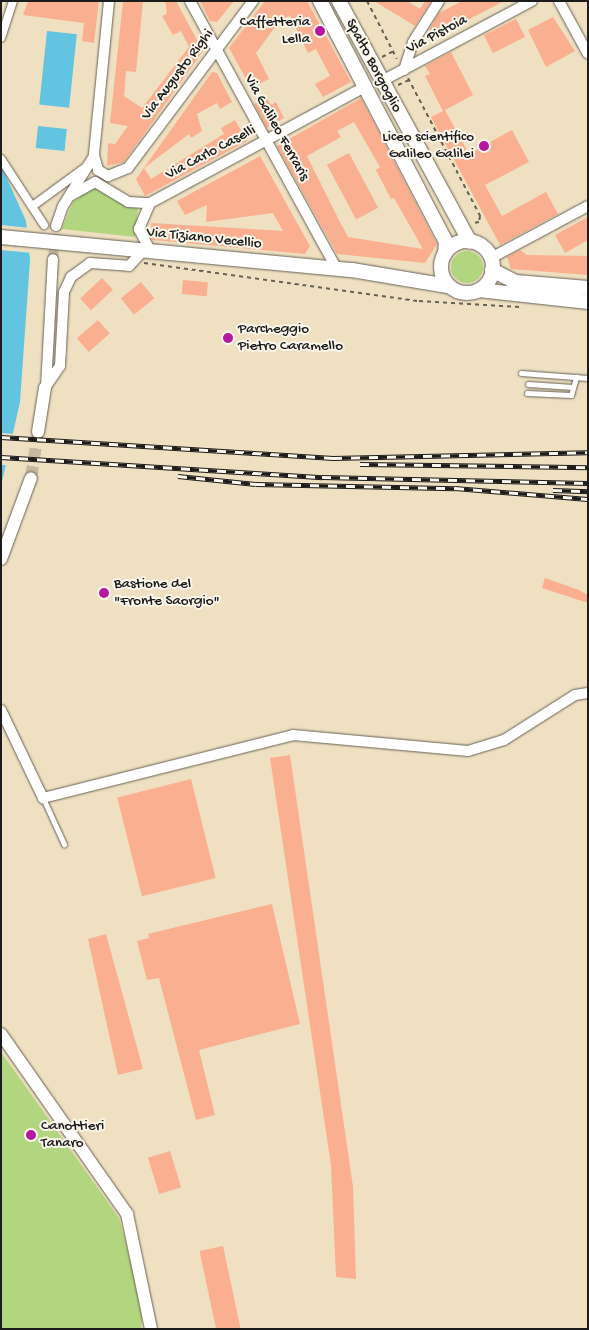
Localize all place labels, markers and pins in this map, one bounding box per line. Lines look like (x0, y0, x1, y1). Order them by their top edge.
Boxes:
place label: Caffetteria Lella (240, 13, 310, 48)
marker: Caffetteria Lella (314, 25, 326, 37)
place label: Liceo scientifico Galileo Galilei (382, 128, 474, 163)
marker: Liceo scientifico Galileo Galilei (478, 140, 490, 152)
place label: Parcheggio Pietro Caramello (238, 320, 343, 355)
marker: Parcheggio Pietro Caramello (222, 332, 234, 344)
place label: Bastione del "Fronte Saorgio" (114, 575, 220, 610)
marker: Bastione del "Fronte Saorgio" (98, 587, 110, 599)
place label: Canottieri Tanaro (41, 1117, 104, 1152)
marker: Canottieri Tanaro (25, 1129, 37, 1141)

